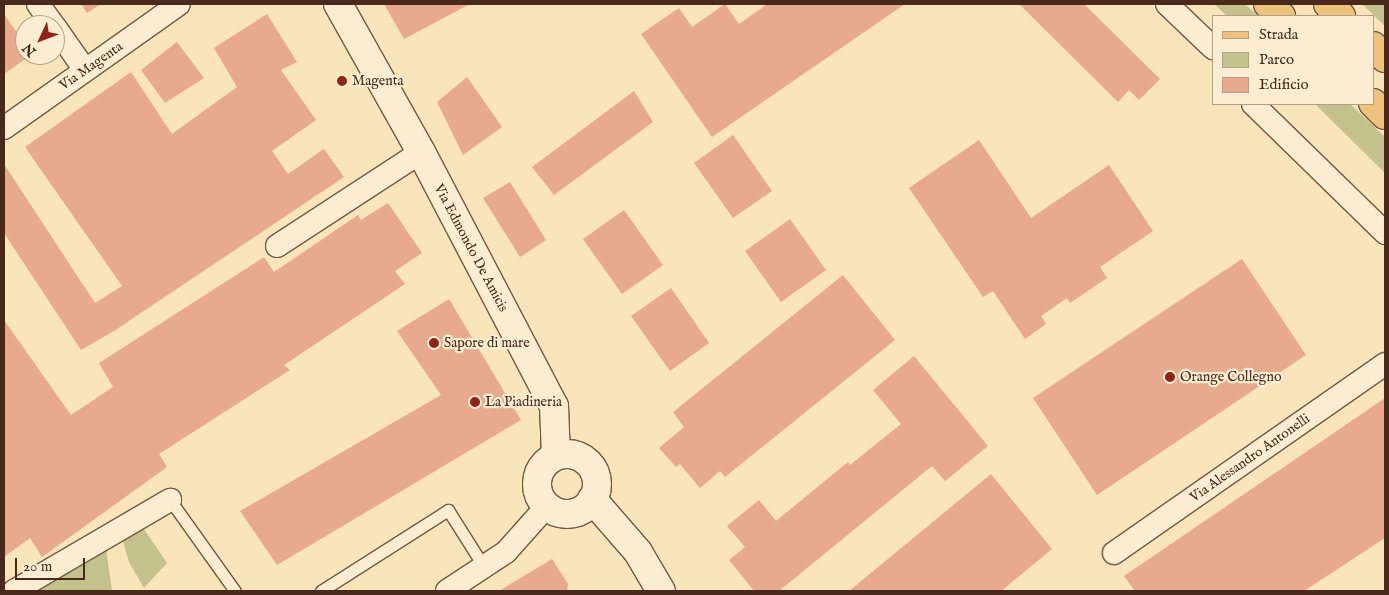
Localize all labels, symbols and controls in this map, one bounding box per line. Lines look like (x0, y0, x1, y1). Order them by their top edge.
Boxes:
north arrow (15, 15, 65, 65)
legend (1212, 15, 1374, 105)
text: Strada (1259, 25, 1298, 44)
street label: Via Magenta (56, 38, 126, 94)
text: N (19, 39, 40, 60)
text: Parco (1259, 50, 1294, 69)
place label: Magenta (352, 73, 404, 89)
marker: Magenta (336, 75, 348, 87)
text: Edificio (1259, 75, 1309, 94)
street label: Via Edmondo De Amicis (430, 181, 512, 315)
place label: Sapore di mare (444, 335, 530, 351)
marker: Sapore di mare (428, 337, 440, 349)
place label: Orange Collegno (1180, 369, 1281, 385)
marker: Orange Collegno (1164, 371, 1176, 383)
place label: La Piadineria (485, 394, 562, 410)
marker: La Piadineria (469, 396, 481, 408)
street label: Via Alessandro Antonelli (1187, 410, 1313, 506)
scale bar (18, 548, 88, 580)
text: 20 m (23, 557, 52, 576)

